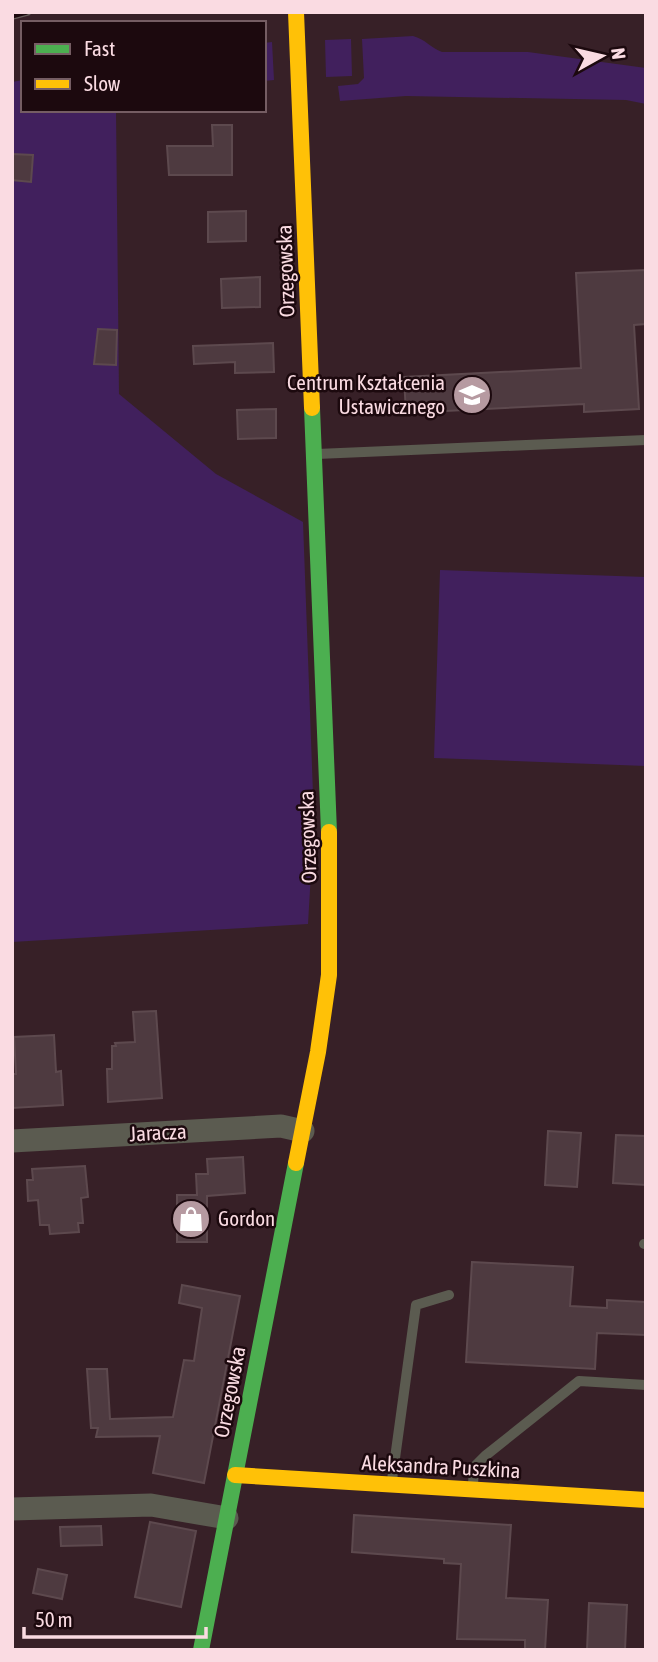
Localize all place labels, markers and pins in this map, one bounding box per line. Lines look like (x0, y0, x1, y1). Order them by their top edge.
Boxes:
place label: Centrum Kształcenia Ustawicznego (287, 370, 445, 418)
school or university icon: Centrum Kształcenia Ustawicznego (451, 374, 493, 416)
shop icon: Gordon (170, 1198, 212, 1240)
place label: Gordon (218, 1206, 275, 1230)

